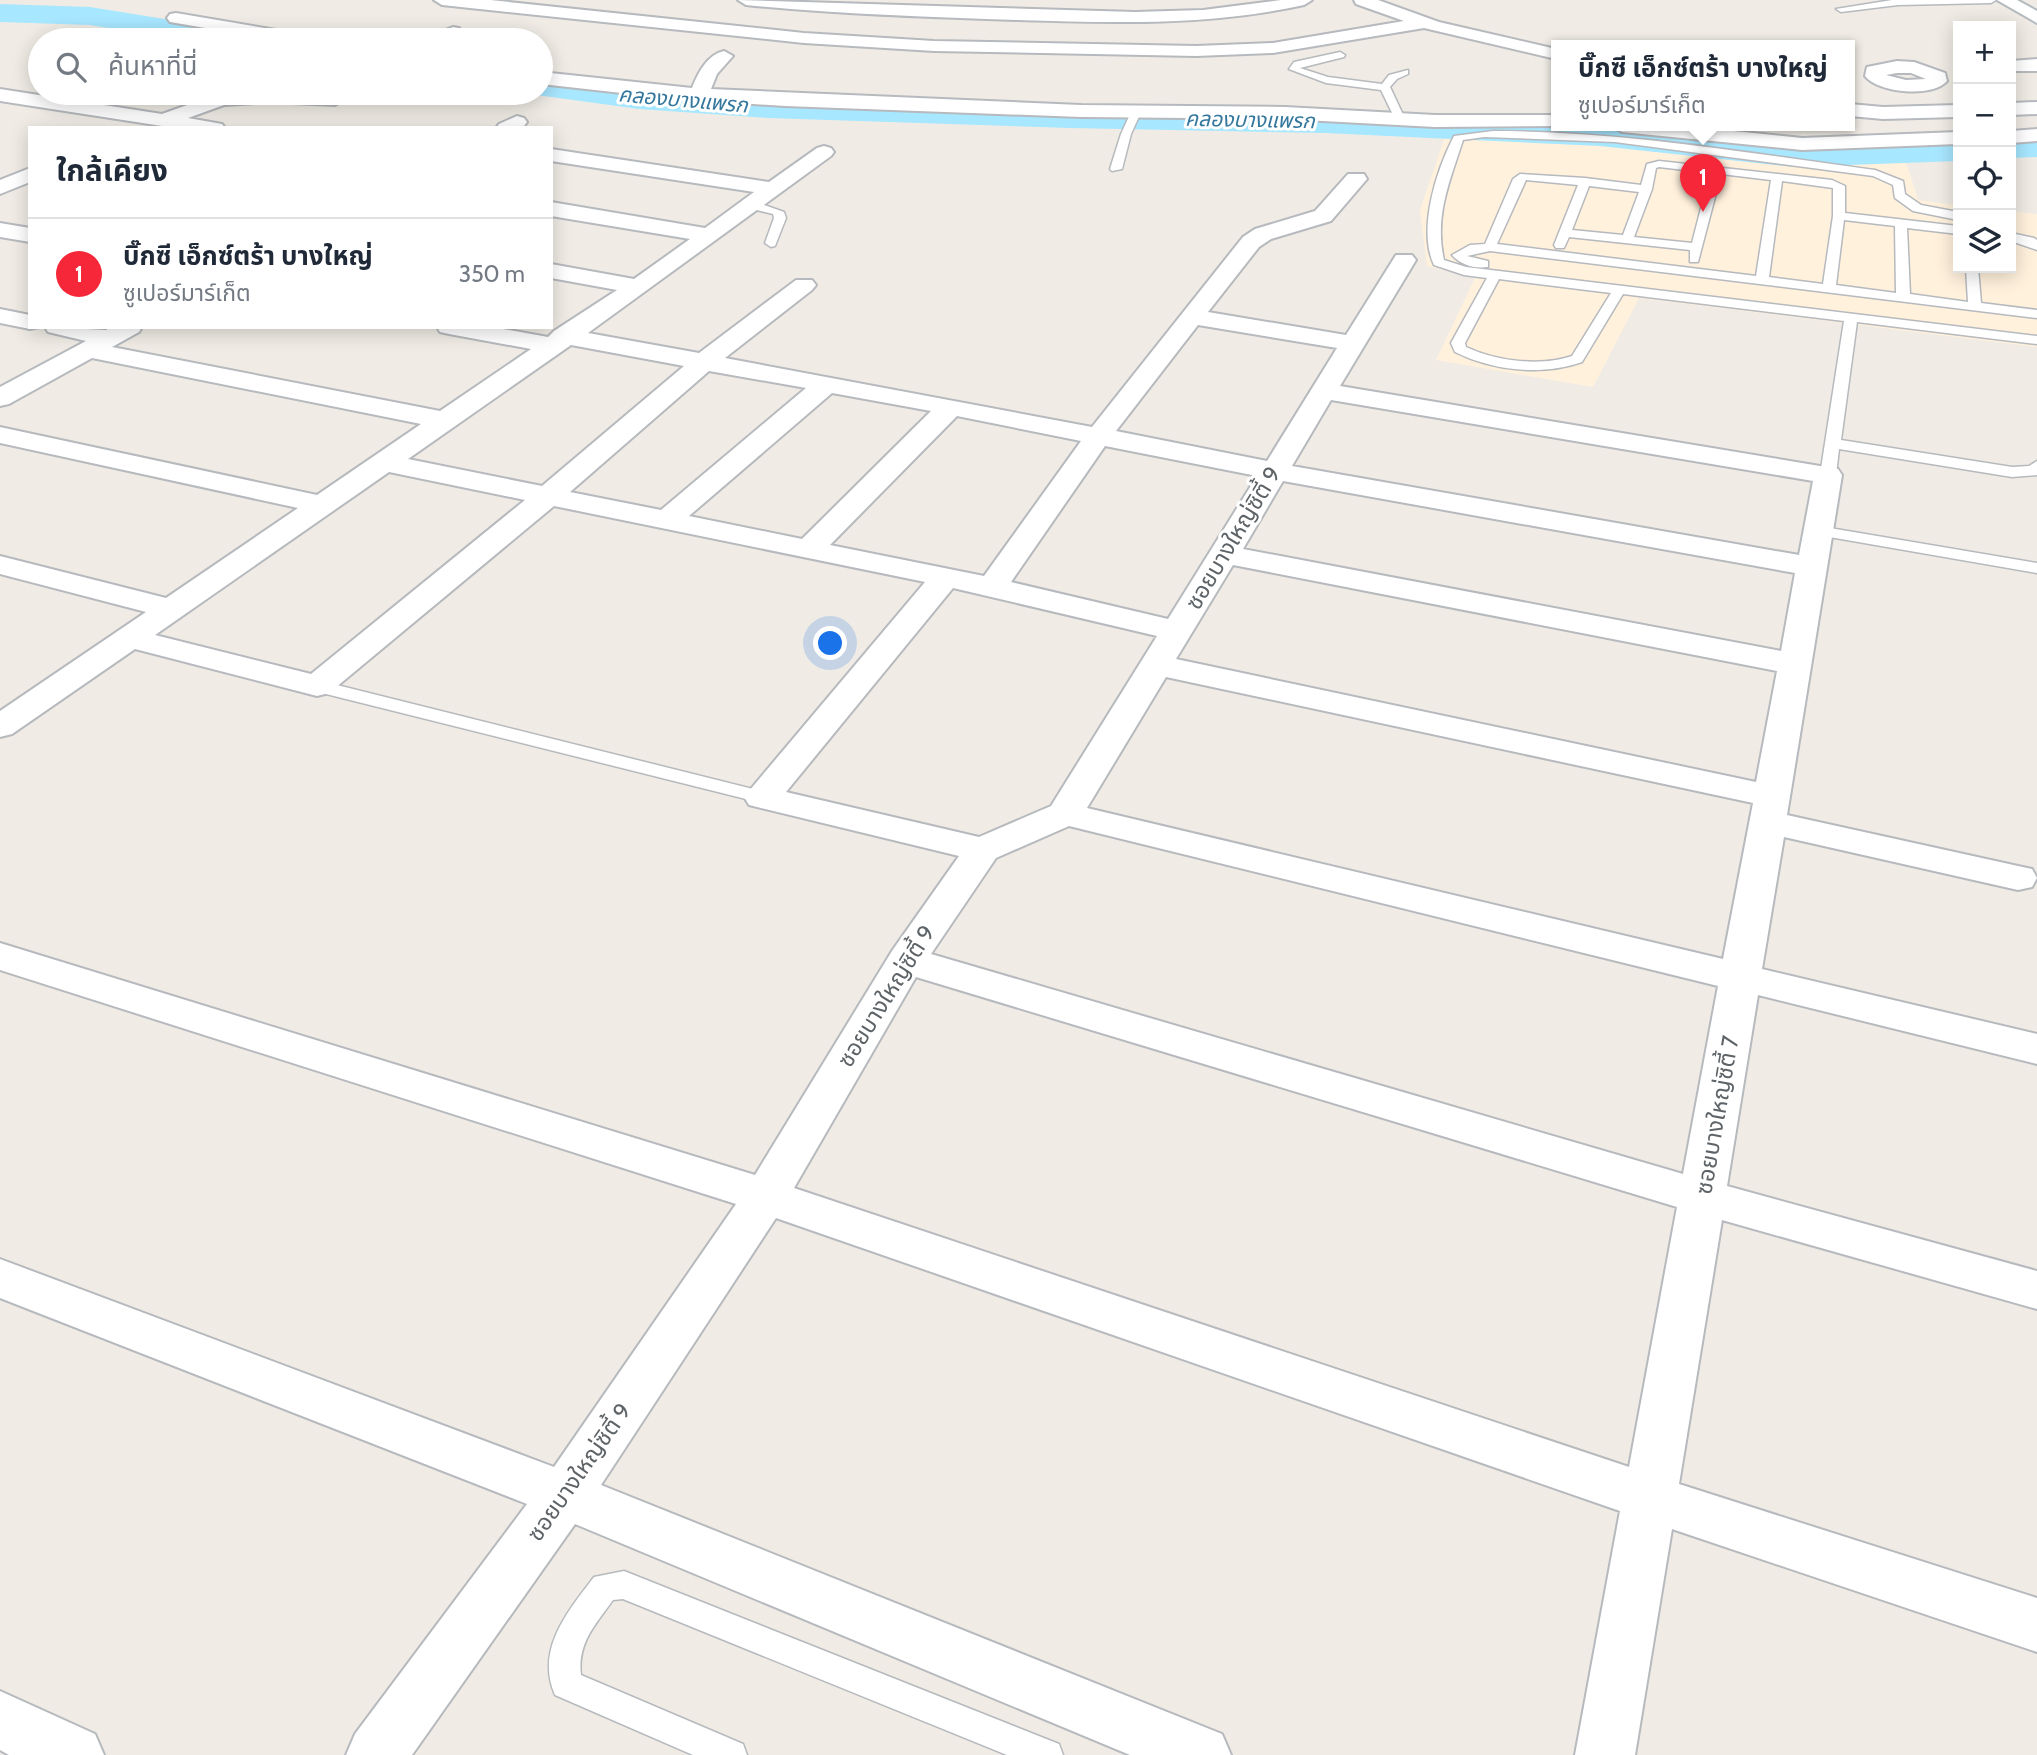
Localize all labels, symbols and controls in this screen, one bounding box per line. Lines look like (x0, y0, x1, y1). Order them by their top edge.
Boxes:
map controls (1953, 21, 2016, 273)
button: + (1953, 21, 2016, 84)
search box (28, 28, 553, 105)
popup (1551, 40, 1855, 131)
icon: search (52, 48, 90, 86)
text: ค้นหาที่นี่ (108, 50, 198, 82)
text: บิ๊กซี เอ็กซ์ตร้า บางใหญ่ (1578, 52, 1828, 84)
water label: คลองบางแพรก (617, 81, 750, 118)
button: − (1953, 84, 2016, 147)
text: ซูเปอร์มาร์เก็ต (1578, 91, 1706, 119)
water label: คลองบางแพรก (1185, 106, 1316, 133)
button: locate (1953, 147, 2016, 210)
text: ใกล้เคียง (56, 152, 168, 189)
pin: 1 (1680, 154, 1726, 212)
button: layers (1953, 210, 2016, 273)
text: บิ๊กซี เอ็กซ์ตร้า บางใหญ่ (123, 240, 373, 272)
text: 1 (75, 260, 83, 288)
text: 350 m (459, 260, 525, 288)
text: ซูเปอร์มาร์เก็ต (123, 279, 251, 307)
street label: ซอยบางใหญ่ซิตี้ 9 (1178, 460, 1287, 615)
your location (813, 626, 847, 660)
street label: ซอยบางใหญ่ซิตี้ 9 (830, 919, 941, 1072)
street label: ซอยบางใหญ่ซิตี้ 7 (1687, 1033, 1745, 1196)
street label: ซอยบางใหญ่ซิตี้ 9 (519, 1396, 637, 1546)

